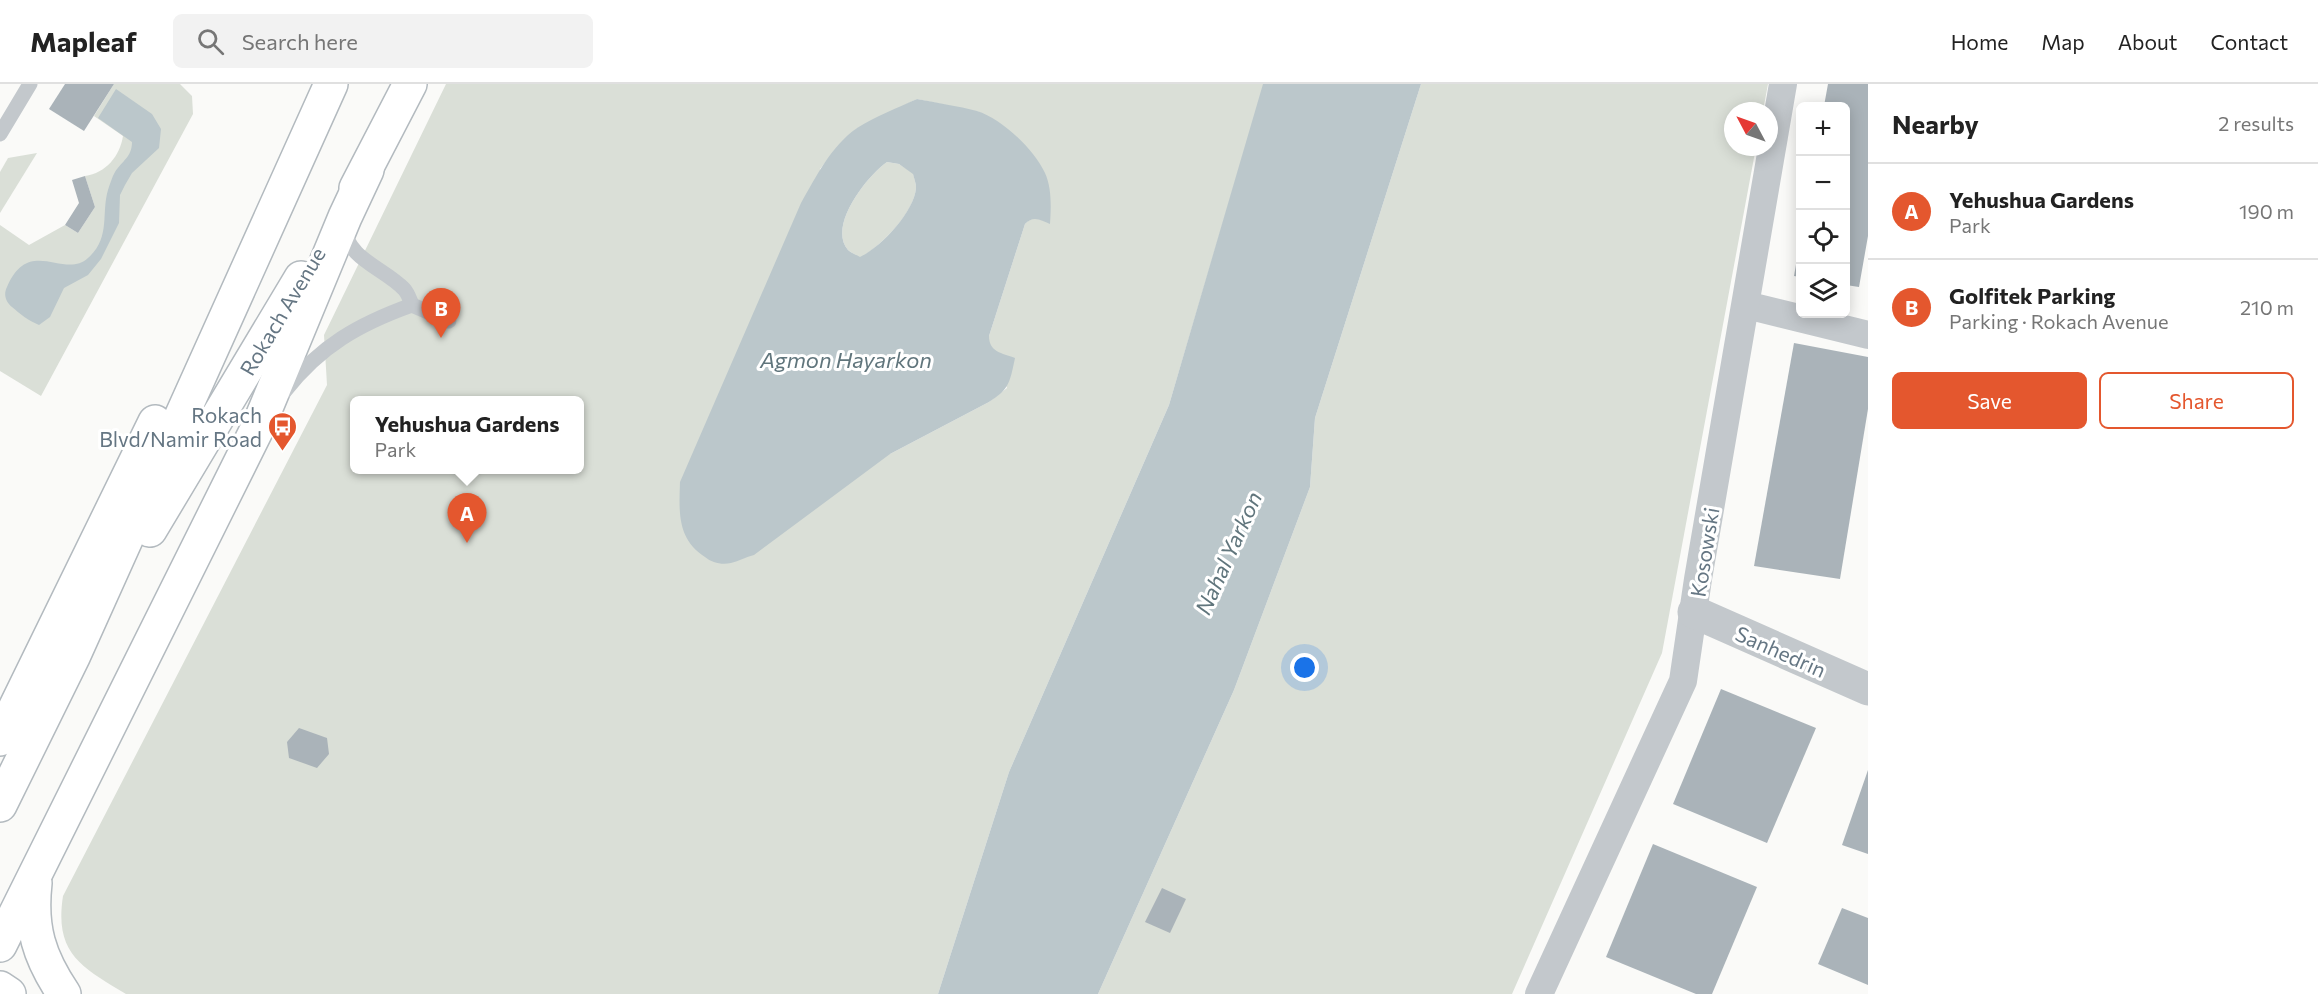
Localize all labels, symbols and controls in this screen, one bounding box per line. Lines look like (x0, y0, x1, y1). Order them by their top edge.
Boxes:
search box (173, 14, 593, 68)
text: Mapleaf (30, 24, 137, 58)
icon: search (194, 25, 227, 58)
text: Search here (242, 28, 358, 55)
text: Home (1951, 29, 2008, 54)
text: Map (2041, 29, 2085, 54)
text: About (2118, 29, 2177, 54)
text: Contact (2210, 29, 2288, 54)
north arrow (1724, 102, 1778, 156)
map controls (1796, 102, 1850, 318)
button: + (1796, 102, 1850, 156)
text: Nearby (1892, 108, 1979, 139)
text: 2 results (2218, 111, 2294, 135)
button: − (1796, 156, 1850, 210)
text: Yehushua Gardens (1949, 186, 2134, 213)
text: A (1904, 199, 1919, 223)
text: 190 m (2239, 199, 2294, 223)
button: locate (1796, 210, 1850, 264)
text: Park (1949, 213, 1991, 237)
street label: Rokach Avenue (234, 243, 330, 379)
button: layers (1796, 264, 1850, 318)
text: Golfitek Parking (1949, 282, 2115, 309)
pin: B (422, 288, 460, 338)
text: B (1905, 295, 1918, 319)
text: 210 m (2240, 295, 2294, 319)
text: Parking · Rokach Avenue (1949, 309, 2169, 333)
water label: Agmon Hayarkon (759, 346, 932, 373)
button: Save (1892, 372, 2087, 429)
button: Share (2099, 372, 2294, 429)
popup (350, 396, 584, 474)
place label: Rokach Blvd/Namir Road (99, 402, 262, 451)
bus stop icon: Rokach Blvd/Namir Road (267, 410, 299, 452)
text: Yehushua Gardens (375, 410, 559, 437)
text: Park (375, 437, 416, 461)
water label: Nahal Yarkon (1189, 487, 1267, 619)
pin: A (448, 494, 486, 543)
street label: Kosowski (1685, 505, 1723, 599)
street label: Sanhedrin (1732, 620, 1830, 682)
your location (1290, 653, 1319, 682)

